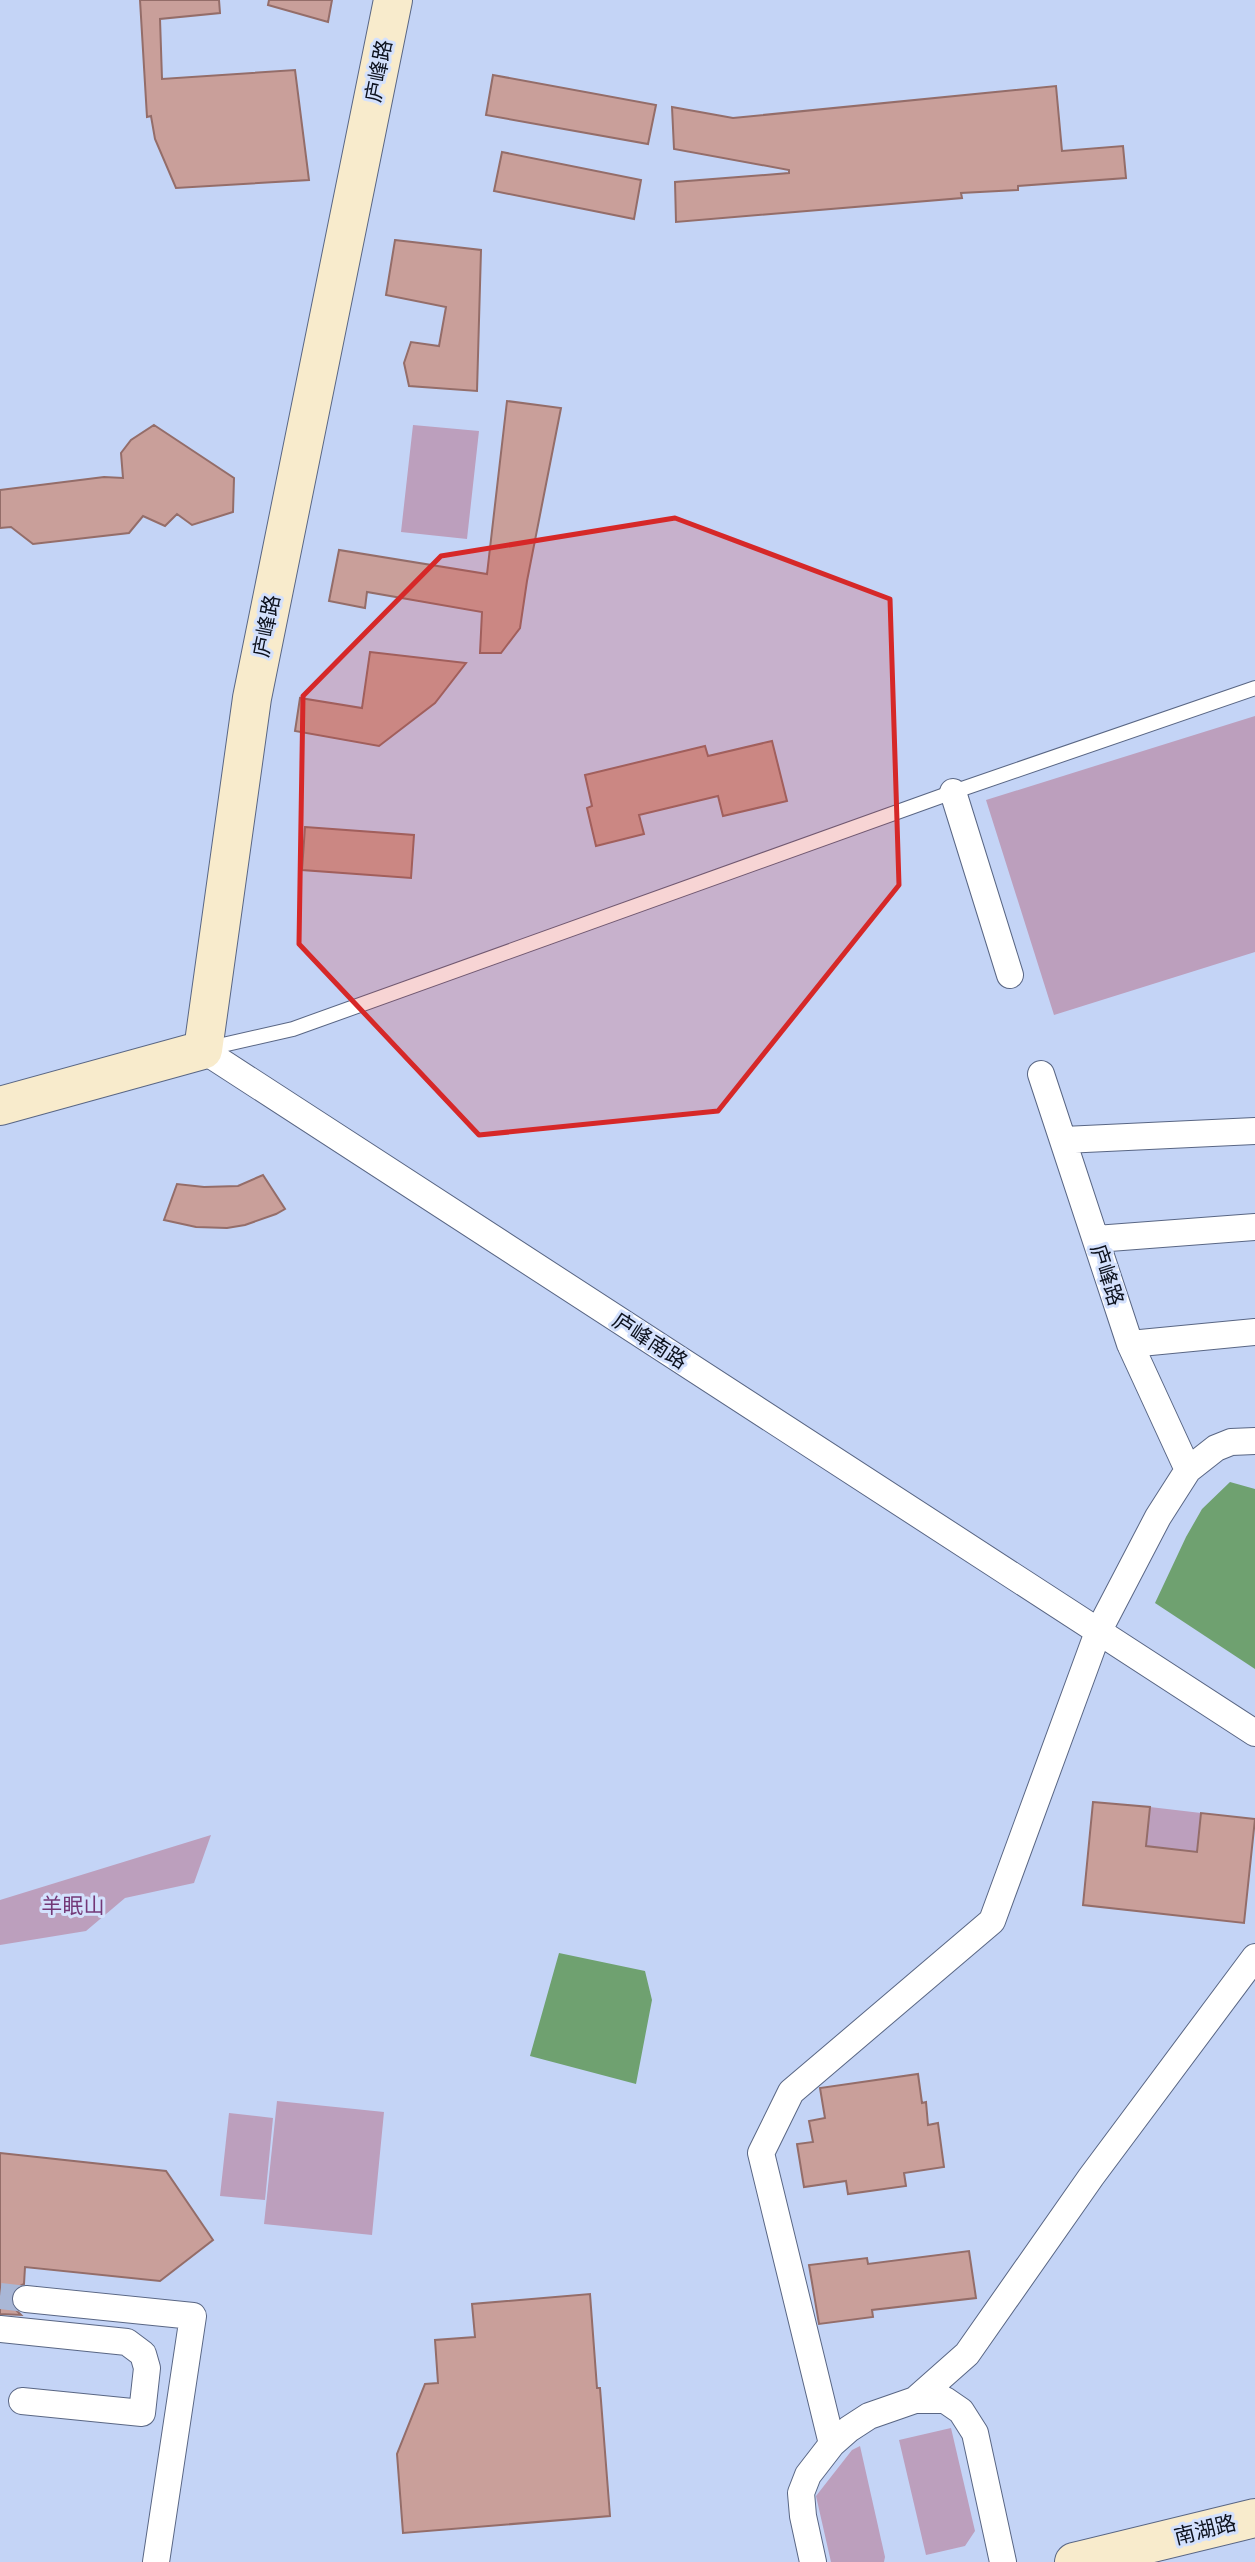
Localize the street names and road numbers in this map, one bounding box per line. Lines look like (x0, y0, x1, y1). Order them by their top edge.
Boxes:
street label: 庐峰路 (361, 38, 396, 104)
street label: 庐峰路 (249, 593, 284, 659)
street label: 庐峰路 (1087, 1241, 1128, 1308)
street label: 庐峰南路 (609, 1308, 692, 1373)
street label: 南湖路 (1172, 2511, 1238, 2548)

